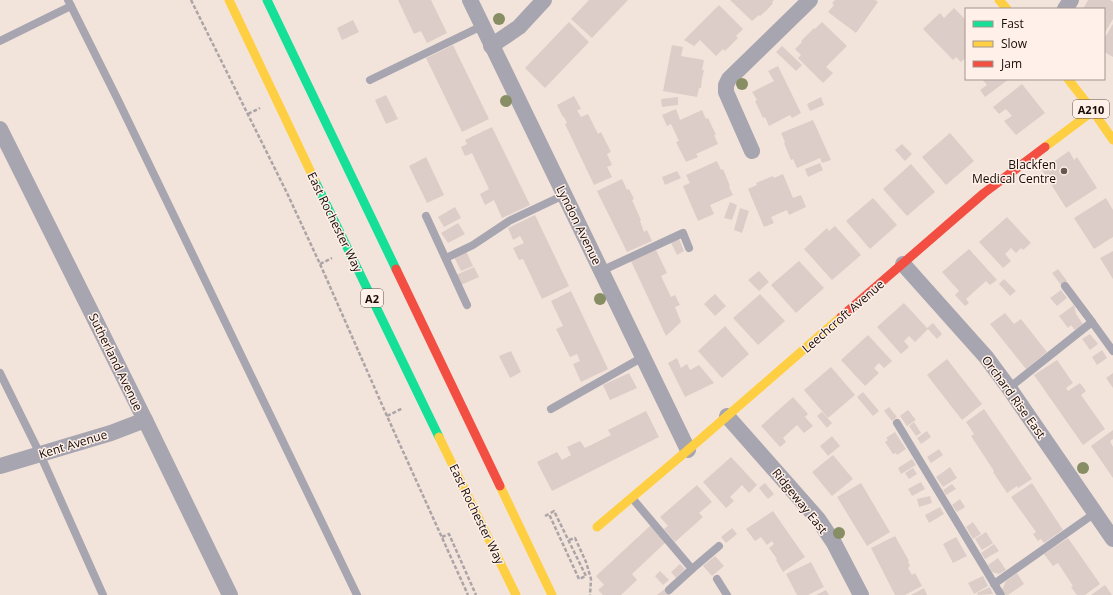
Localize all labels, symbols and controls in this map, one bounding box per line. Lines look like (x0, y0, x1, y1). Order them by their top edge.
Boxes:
legend (965, 8, 1105, 80)
text: Fast (1001, 15, 1024, 32)
text: Slow (1001, 35, 1028, 52)
text: Jam (1000, 55, 1022, 72)
road number: A210 (1073, 100, 1109, 118)
place label: Blackfen Medical Centre (972, 156, 1056, 187)
marker: Blackfen Medical Centre (1059, 166, 1069, 176)
street label: East Rochester Way (303, 169, 367, 276)
street label: Lyndon Avenue (552, 182, 606, 268)
street label: Leechcroft Avenue (798, 275, 888, 357)
road number: A2 (361, 289, 383, 307)
street label: Sutherland Avenue (85, 310, 147, 414)
street label: Orchard Rise East (978, 352, 1050, 442)
street label: Kent Avenue (37, 425, 109, 462)
street label: East Rochester Way (445, 461, 509, 568)
street label: Ridgeway East (768, 465, 832, 537)

